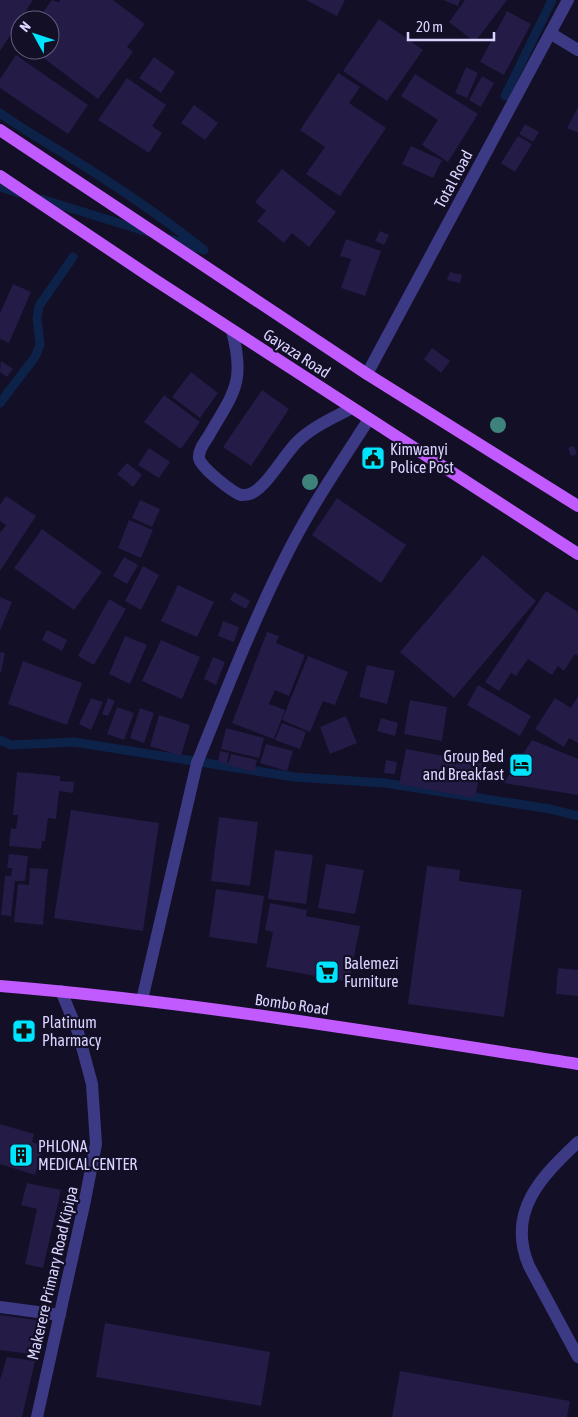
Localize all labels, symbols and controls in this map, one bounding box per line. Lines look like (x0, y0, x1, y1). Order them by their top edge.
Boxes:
north arrow (10, 10, 60, 60)
scale bar (408, 10, 494, 42)
text: N (16, 18, 34, 35)
text: 20 m (416, 18, 443, 35)
street label: Total Road (430, 147, 476, 211)
street label: Gayaza Road (260, 325, 334, 382)
place label: Kimwanyi Police Post (390, 440, 454, 476)
public building icon: Kimwanyi Police Post (360, 445, 386, 471)
place label: Group Bed and Breakfast (423, 747, 504, 783)
hotel icon: Group Bed and Breakfast (508, 752, 534, 778)
place label: Balemezi Furniture (344, 954, 399, 990)
supermarket icon: Balemezi Furniture (314, 959, 340, 985)
street label: Bombo Road (254, 990, 330, 1018)
place label: Platinum Pharmacy (42, 1013, 102, 1050)
pharmacy icon: Platinum Pharmacy (11, 1018, 37, 1044)
place label: PHLONA MEDICAL CENTER (38, 1137, 137, 1173)
building icon: PHLONA MEDICAL CENTER (8, 1142, 34, 1168)
street label: Makerere Primary Road Kipipa (23, 1184, 82, 1362)

